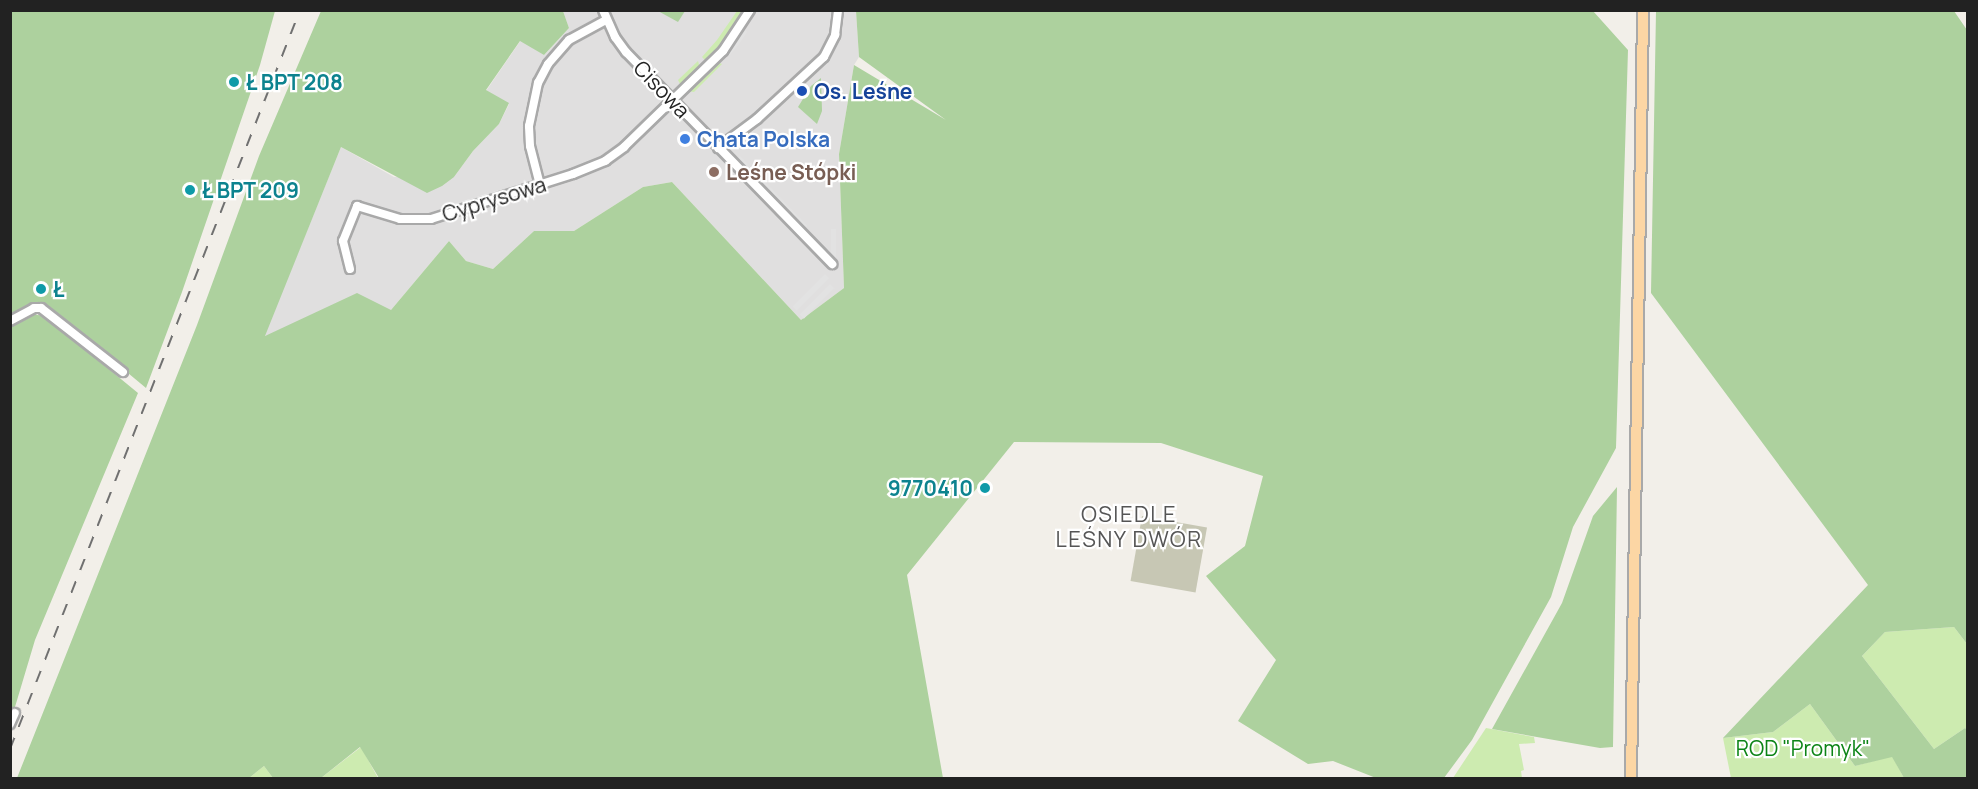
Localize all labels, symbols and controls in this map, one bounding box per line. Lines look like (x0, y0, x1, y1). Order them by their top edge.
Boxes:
street label: Cisowa (629, 55, 695, 123)
place label: Ł BPT 208 (246, 69, 345, 95)
marker: Ł BPT 208 (227, 75, 241, 89)
place label: Os. Leśne (814, 78, 913, 104)
marker: Os. Leśne (795, 84, 809, 98)
place label: Chata Polska (697, 126, 830, 152)
marker: Chata Polska (678, 132, 692, 146)
place label: Leśne Stópki (726, 159, 856, 185)
marker: Leśne Stópki (707, 165, 721, 179)
street label: Cyprysowa (439, 171, 549, 227)
place label: Ł BPT 209 (202, 177, 301, 203)
marker: Ł BPT 209 (183, 183, 197, 197)
place label: Ł (53, 276, 65, 302)
marker: Ł (34, 282, 48, 296)
place label: 9770410 (888, 475, 973, 501)
marker: 9770410 (978, 481, 992, 495)
district label: OSIEDLE LEŚNY DWÓR (1055, 501, 1203, 552)
park label: ROD "Promyk" (1736, 735, 1870, 761)

